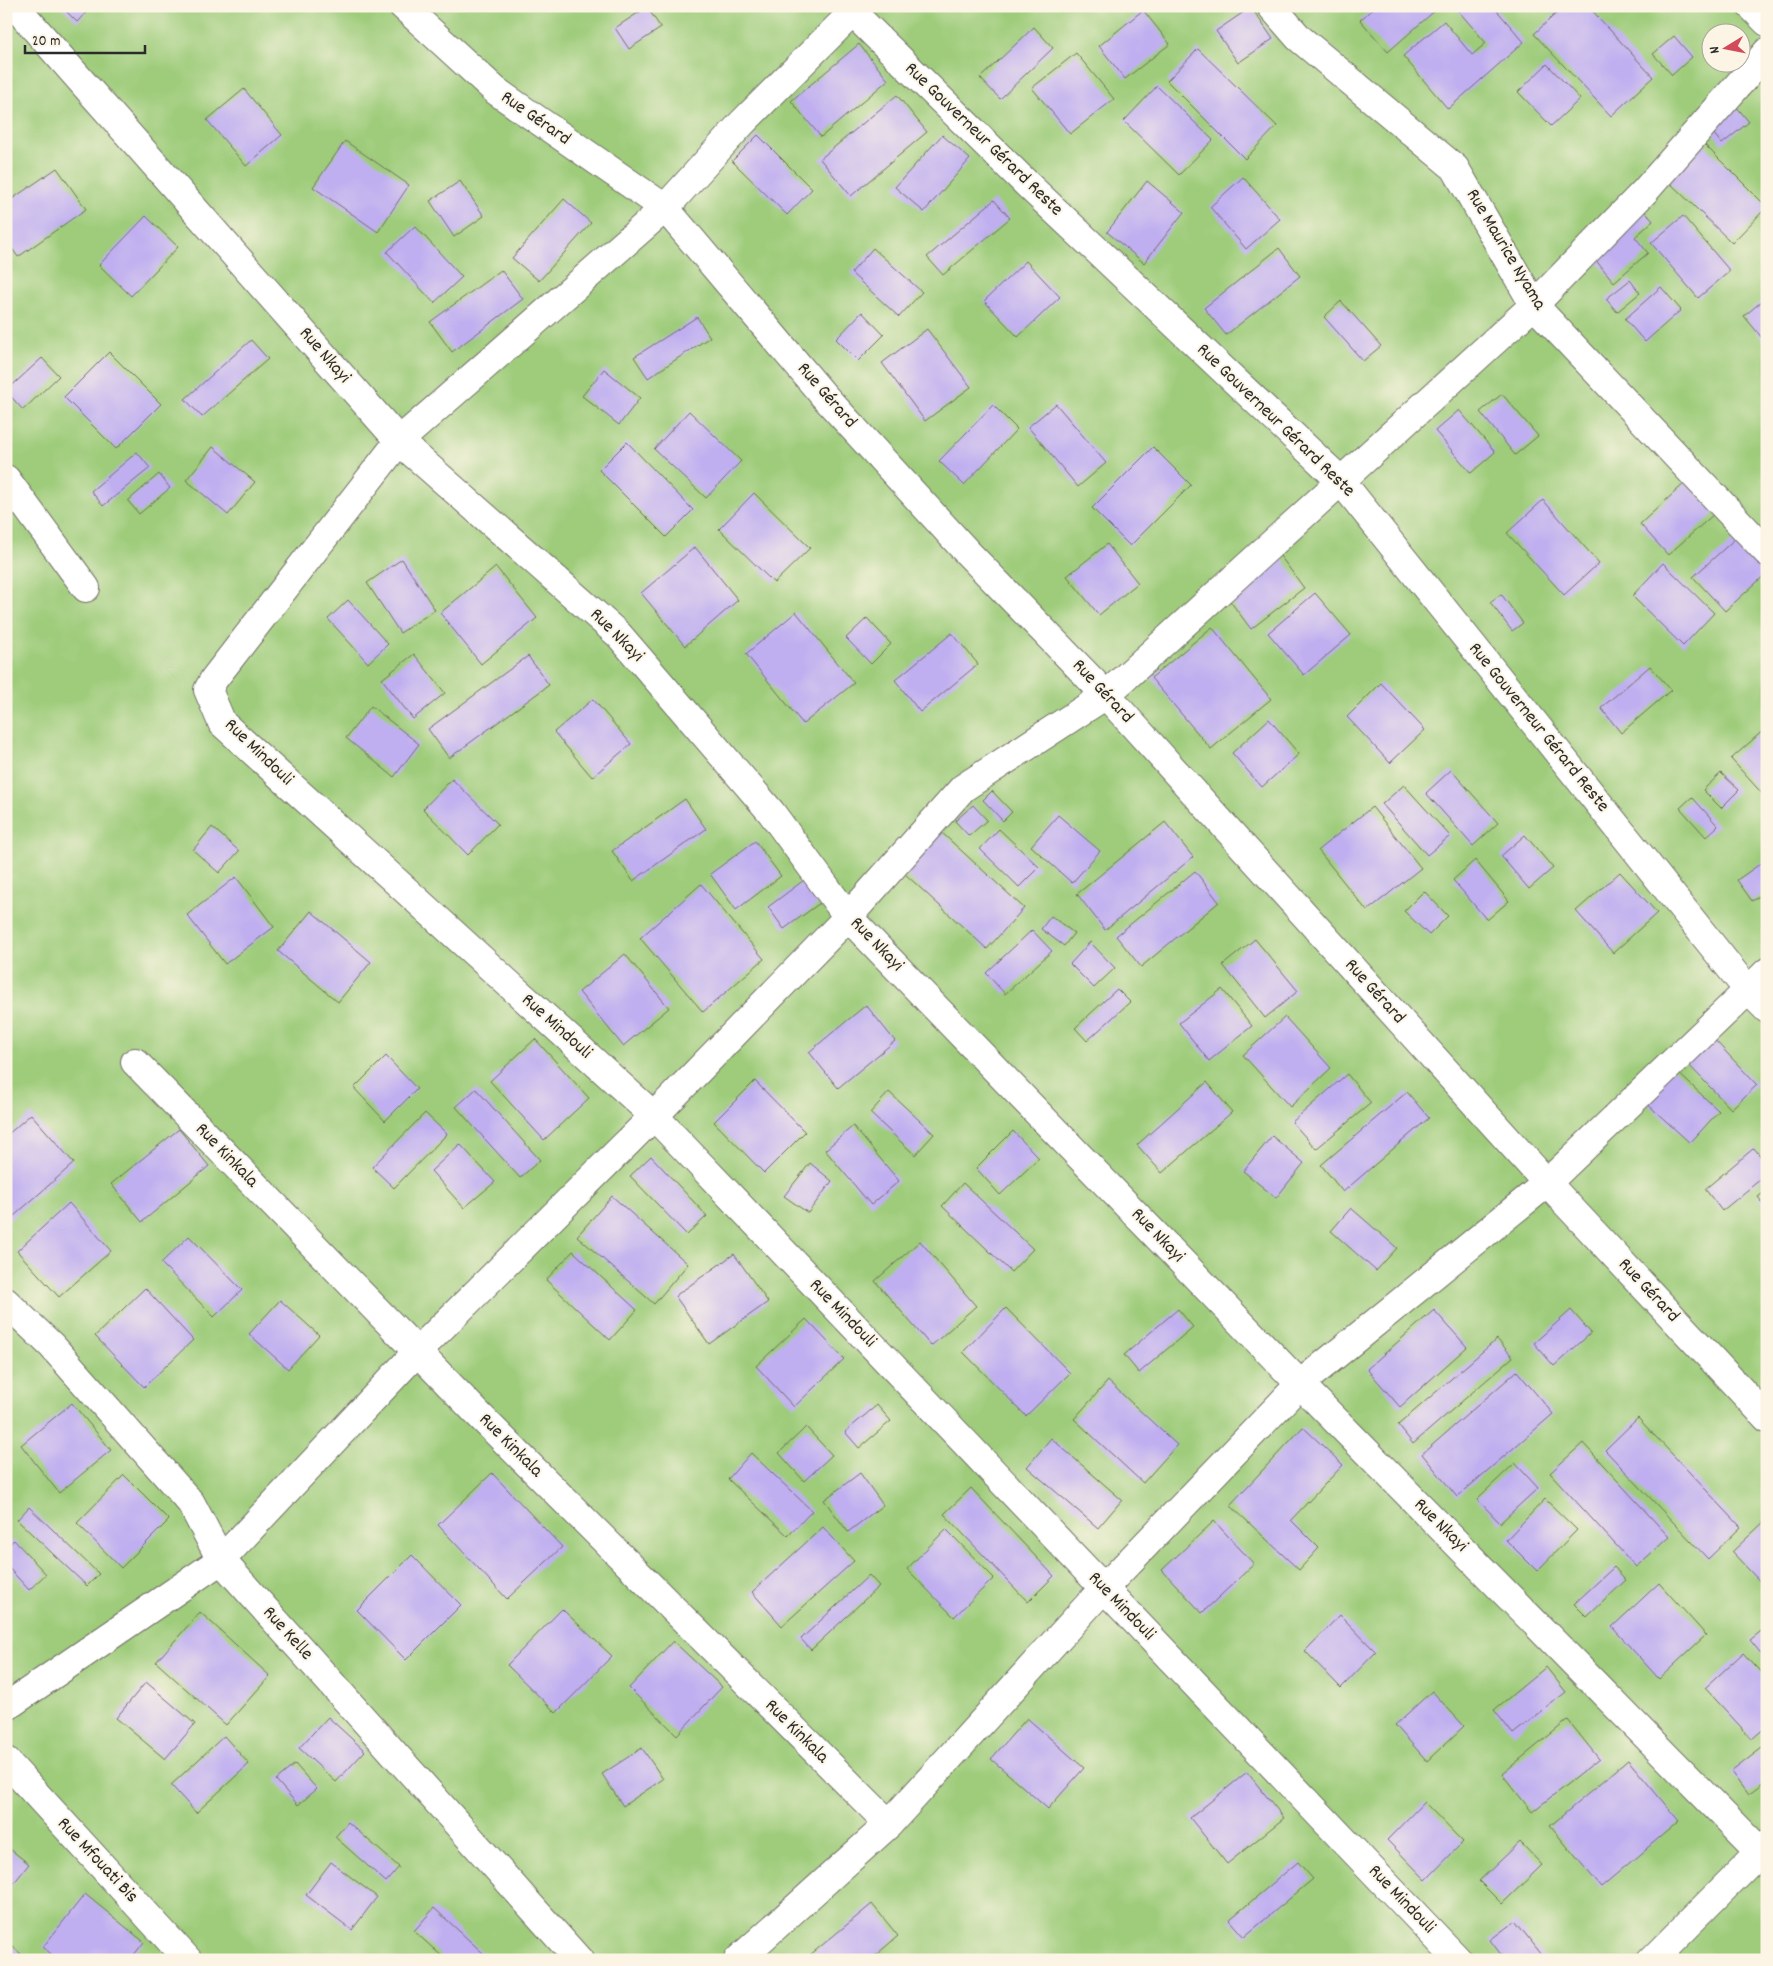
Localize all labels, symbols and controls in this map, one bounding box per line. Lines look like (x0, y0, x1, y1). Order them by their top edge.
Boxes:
scale bar (25, 22, 145, 54)
north arrow (1700, 22, 1750, 72)
text: 20 m (32, 31, 60, 53)
text: N (1705, 45, 1726, 55)
street label: Rue Gouverneur Gérard Reste (898, 57, 1068, 223)
street label: Rue Gérard (495, 85, 575, 153)
street label: Rue Maurice Nyama (1458, 184, 1552, 317)
street label: Rue Nkayi (292, 322, 357, 391)
street label: Rue Gouverneur Gérard Reste (1190, 338, 1360, 504)
street label: Rue Gérard (790, 357, 862, 435)
street label: Rue Nkayi (583, 603, 650, 670)
street label: Rue Gouverneur Gérard Reste (1461, 637, 1615, 819)
street label: Rue Gérard (1065, 654, 1139, 730)
street label: Rue Mindouli (217, 713, 299, 793)
street label: Rue Nkayi (843, 911, 909, 979)
street label: Rue Gérard (1337, 953, 1411, 1031)
street label: Rue Mindouli (515, 988, 598, 1067)
street label: Rue Kinkala (188, 1117, 265, 1195)
street label: Rue Nkayi (1124, 1202, 1190, 1270)
street label: Rue Gérard (1611, 1253, 1685, 1329)
street label: Rue Mindouli (802, 1273, 882, 1355)
street label: Rue Kinkala (472, 1408, 549, 1485)
street label: Rue Nkayi (1407, 1493, 1474, 1560)
street label: Rue Mindouli (1081, 1566, 1161, 1648)
street label: Rue Kelle (255, 1601, 319, 1667)
street label: Rue Kinkala (758, 1694, 835, 1771)
street label: Rue Mfouati Bis (50, 1812, 144, 1910)
street label: Rue Mindouli (1361, 1859, 1441, 1941)

